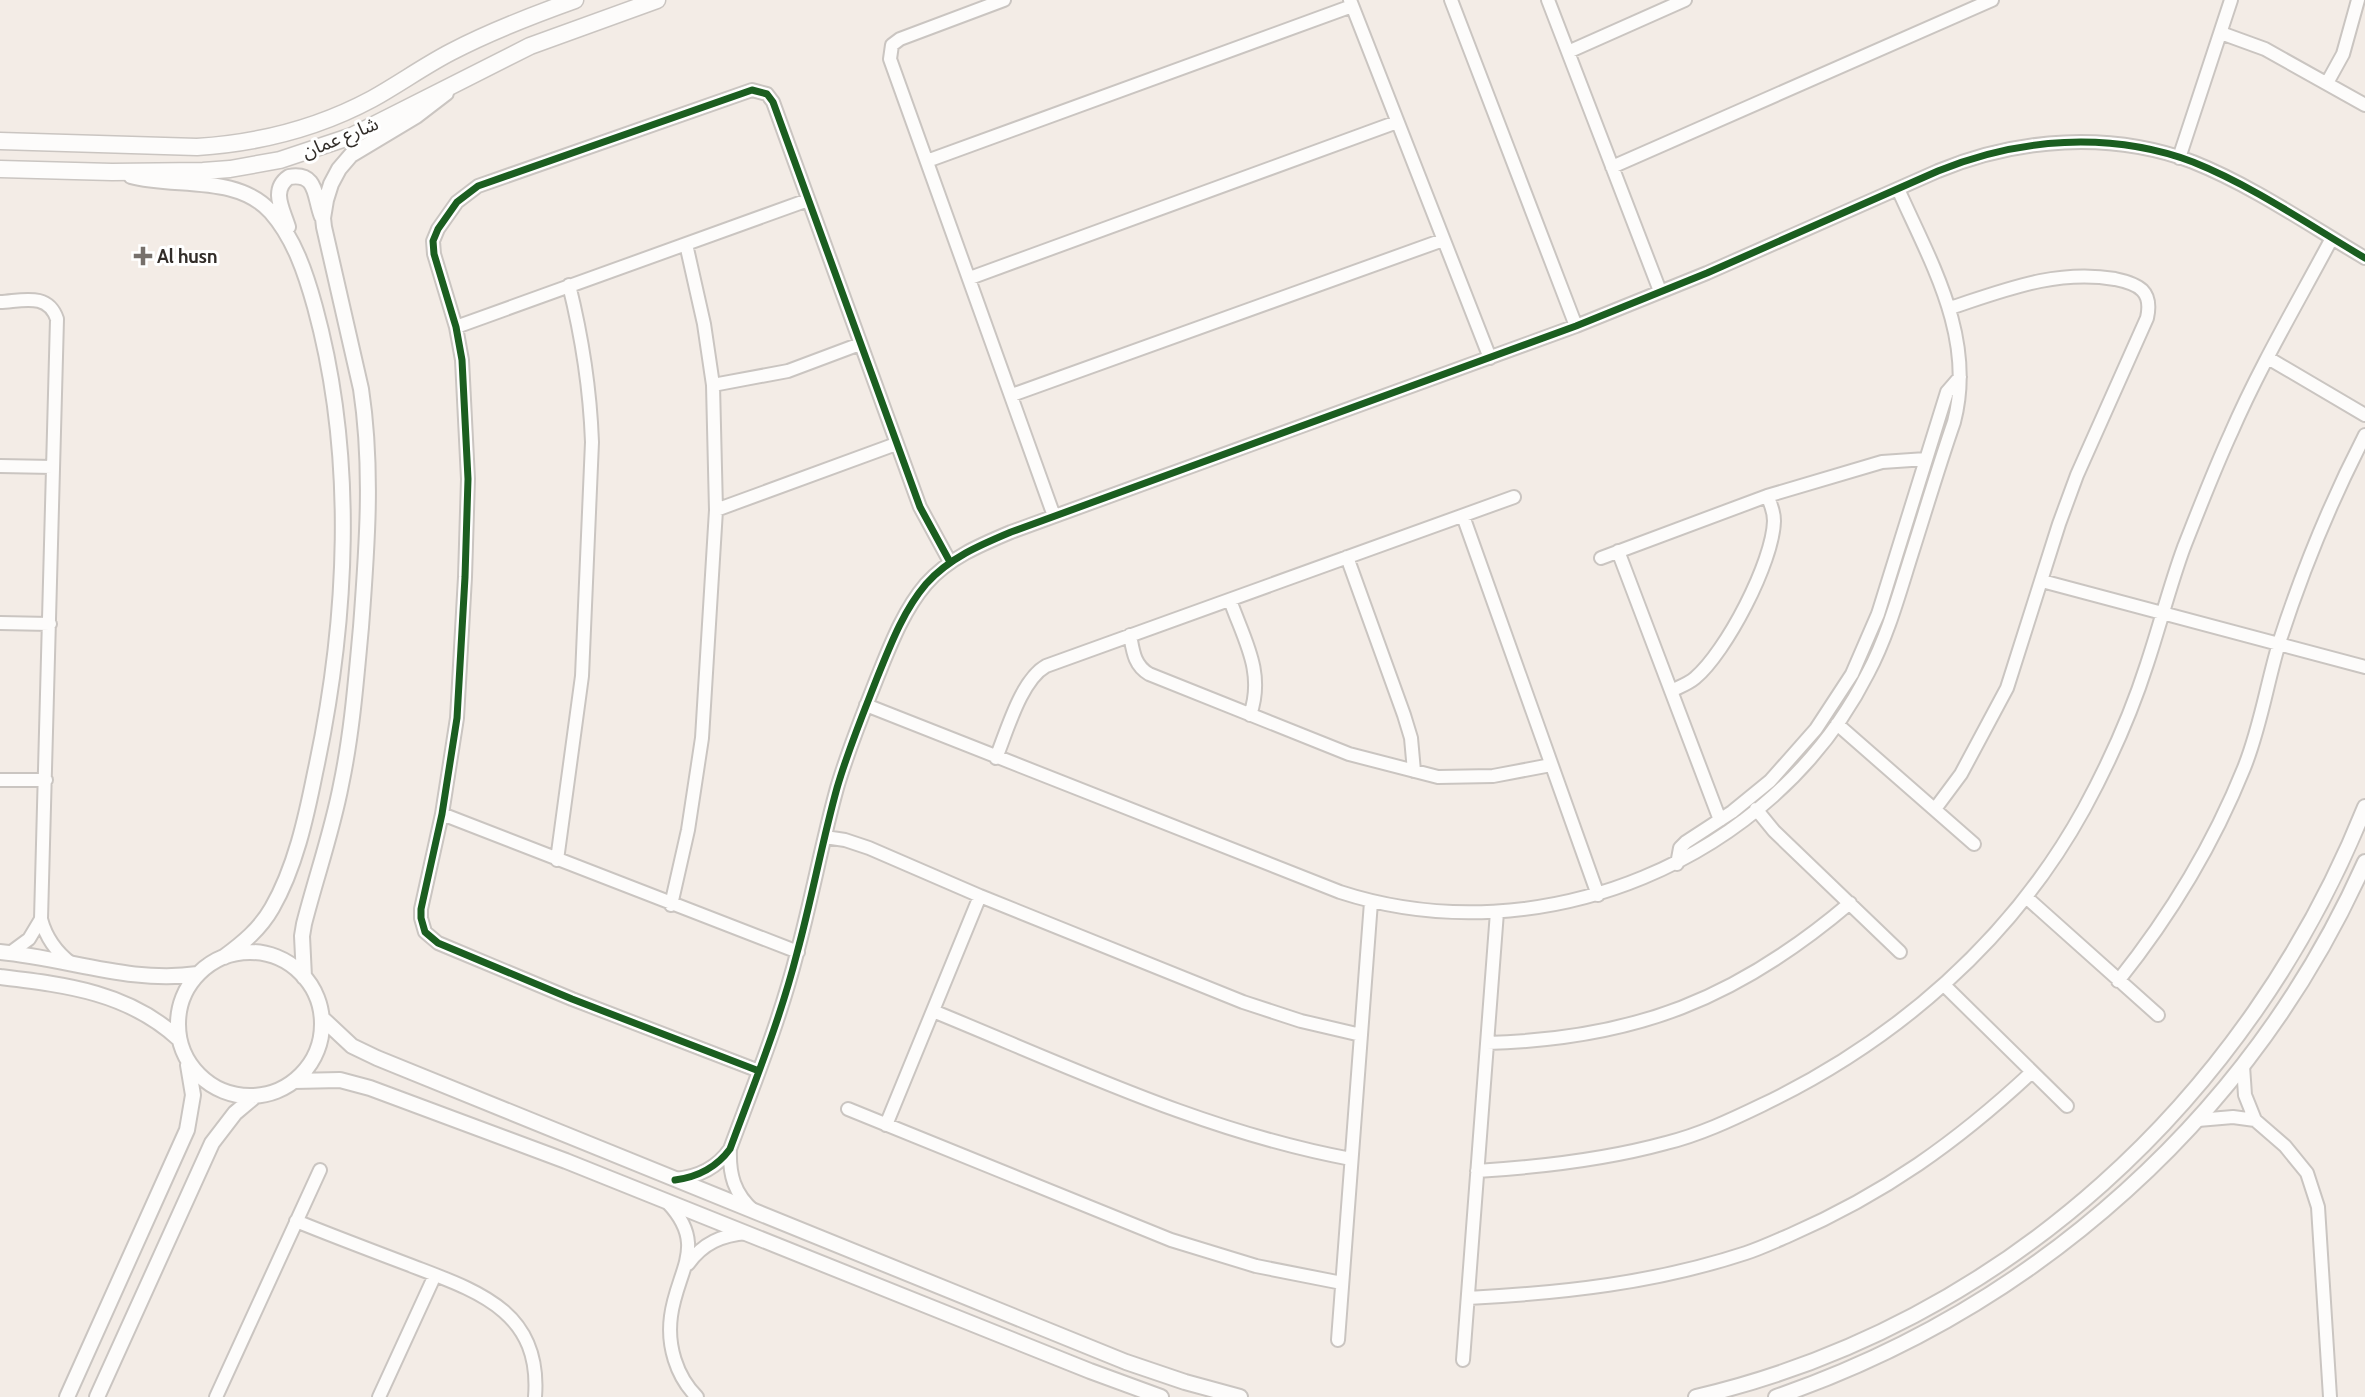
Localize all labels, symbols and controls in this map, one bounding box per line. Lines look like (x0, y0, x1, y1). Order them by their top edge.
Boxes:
street label: شارع عمان (299, 112, 383, 165)
place label: Al husn (157, 245, 217, 268)
marker: Al husn (135, 248, 151, 264)

